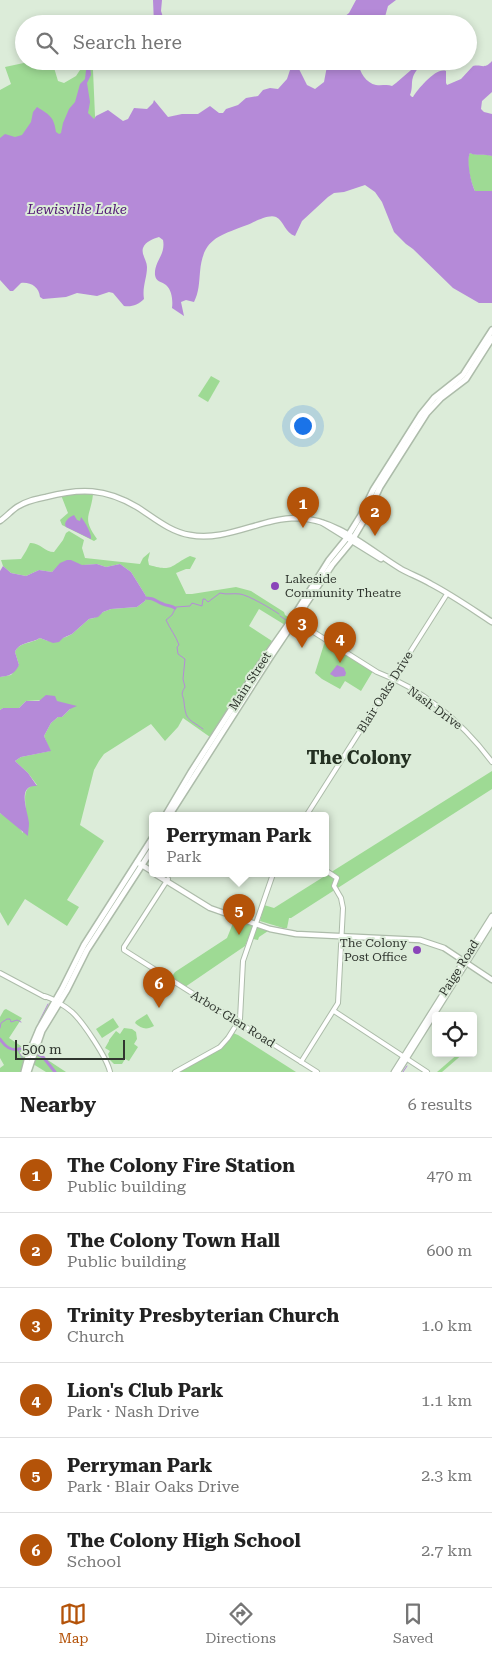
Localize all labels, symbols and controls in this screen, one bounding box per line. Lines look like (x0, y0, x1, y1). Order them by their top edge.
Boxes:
search box (15, 15, 477, 70)
icon: search (33, 29, 61, 57)
text: Search here (73, 31, 182, 54)
water label: Lewisville Lake (26, 201, 127, 217)
your location (290, 413, 316, 439)
pin: 1 (287, 487, 319, 528)
pin: 2 (359, 495, 391, 536)
place label: Lakeside Community Theatre (285, 572, 402, 600)
marker: Lakeside Community Theatre (269, 580, 281, 592)
pin: 3 (286, 607, 318, 648)
pin: 4 (324, 622, 356, 663)
street label: Blair Oaks Drive (354, 648, 416, 735)
street label: Main Street (226, 649, 274, 713)
street label: Nash Drive (405, 684, 465, 733)
district label: The Colony (307, 747, 412, 768)
popup (149, 812, 329, 877)
text: Perryman Park (166, 824, 312, 847)
text: Park (166, 847, 202, 866)
pin: 5 (223, 894, 255, 935)
place label: The Colony Post Office (340, 936, 408, 964)
street label: Paige Road (436, 937, 482, 999)
marker: The Colony Post Office (411, 944, 423, 956)
pin: 6 (143, 967, 175, 1008)
street label: Arbor Glen Road (188, 988, 278, 1051)
map controls (432, 1012, 477, 1057)
button: locate (432, 1012, 477, 1057)
scale bar (15, 1037, 125, 1060)
text: 500 m (22, 1041, 62, 1057)
text: Nearby (20, 1093, 96, 1117)
text: 6 results (408, 1095, 472, 1114)
text: The Colony Fire Station (67, 1154, 295, 1177)
text: 1 (32, 1166, 40, 1185)
text: 470 m (426, 1166, 472, 1185)
text: Public building (67, 1177, 186, 1196)
text: The Colony Town Hall (67, 1229, 280, 1252)
text: 2 (32, 1241, 40, 1260)
text: 600 m (426, 1241, 472, 1260)
text: Public building (67, 1252, 186, 1271)
text: Trinity Presbyterian Church (67, 1304, 339, 1327)
text: 3 (32, 1316, 40, 1335)
text: 1.0 km (421, 1316, 472, 1335)
text: Church (67, 1327, 124, 1346)
text: Lion's Club Park (67, 1379, 223, 1402)
text: 4 (32, 1391, 40, 1410)
text: 1.1 km (421, 1391, 472, 1410)
text: Park · Nash Drive (67, 1402, 199, 1421)
text: Perryman Park (67, 1454, 212, 1477)
text: 5 (32, 1466, 40, 1485)
text: 2.3 km (421, 1466, 472, 1485)
text: Park · Blair Oaks Drive (67, 1477, 239, 1496)
text: The Colony High School (67, 1529, 301, 1552)
text: 6 (32, 1541, 40, 1560)
text: 2.7 km (421, 1541, 472, 1560)
text: School (67, 1552, 121, 1571)
tab: Map (59, 1600, 88, 1646)
tab: Directions (205, 1600, 276, 1646)
tab: Saved (393, 1600, 434, 1646)

